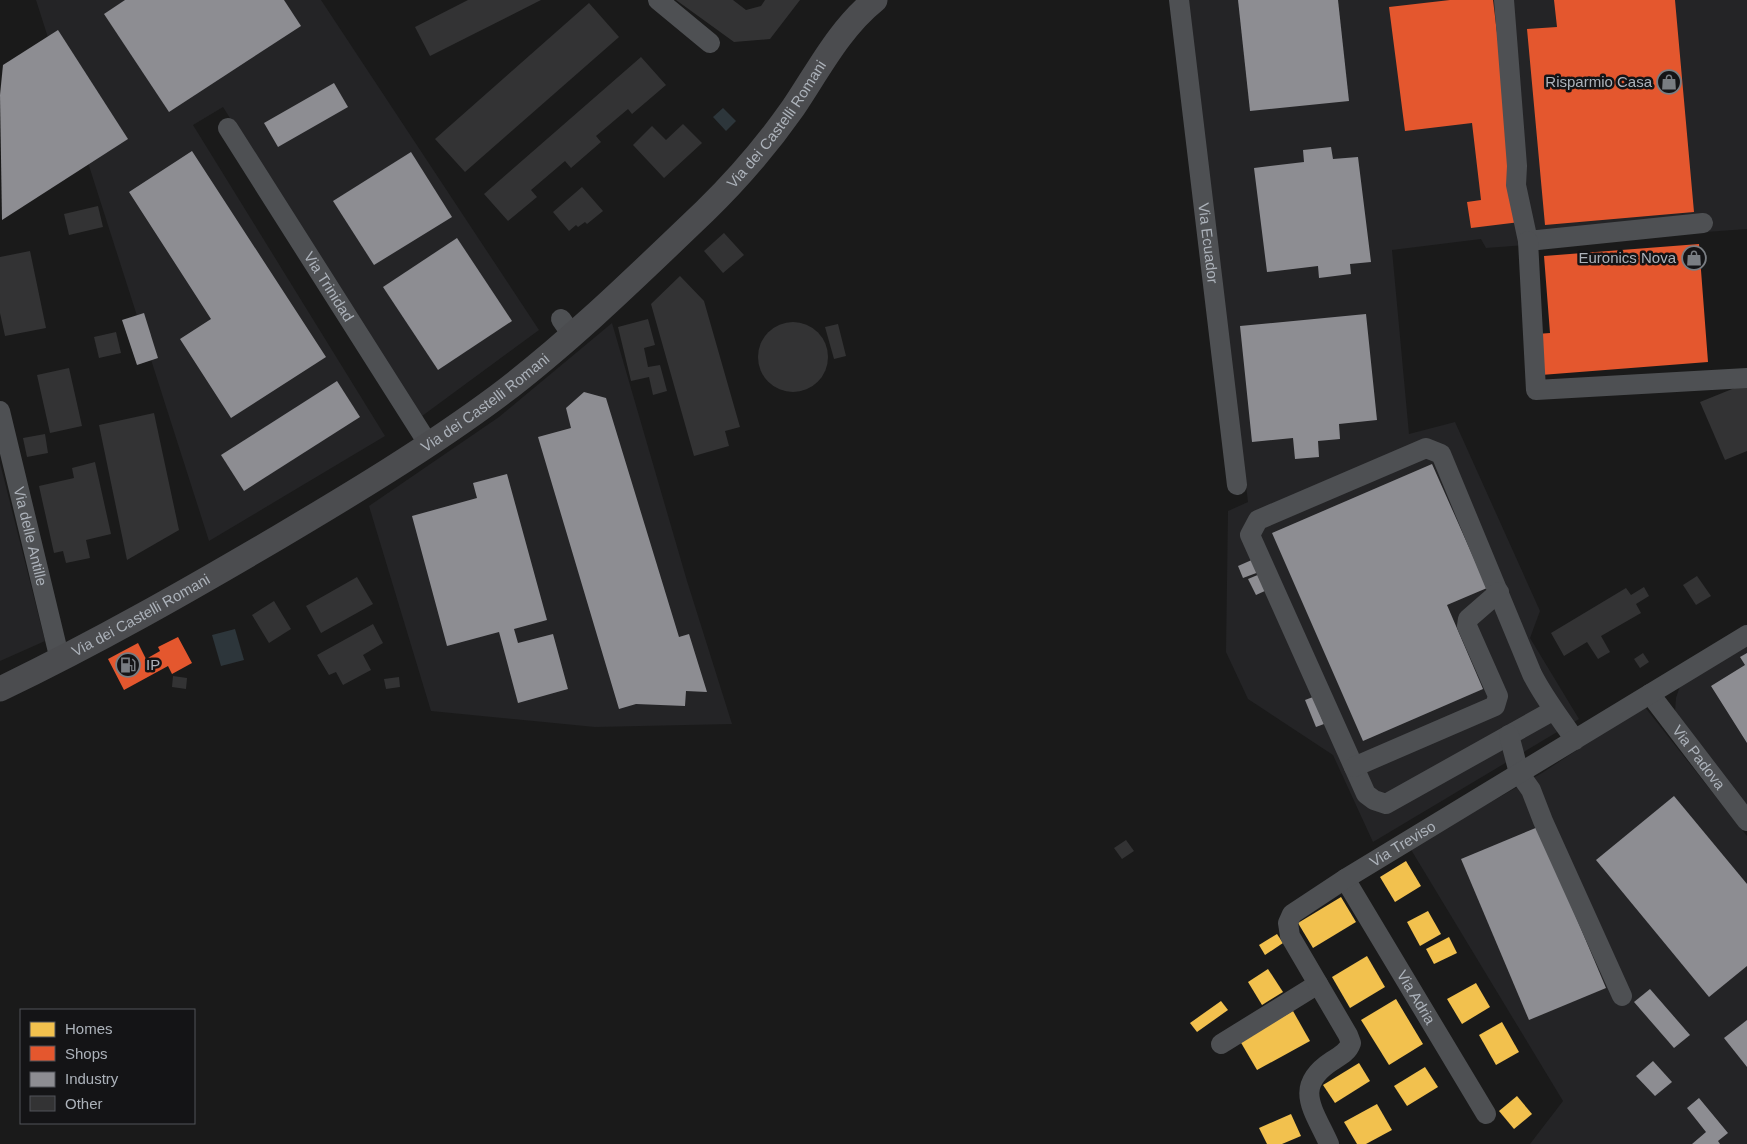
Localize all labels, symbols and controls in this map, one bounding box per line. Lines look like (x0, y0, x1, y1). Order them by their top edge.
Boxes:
street label: Via dei Castelli Romani (723, 57, 829, 191)
shop icon: Risparmio Casa (1656, 69, 1682, 95)
place label: Risparmio Casa (1545, 73, 1653, 90)
street label: Via Ecuador (1195, 202, 1222, 285)
shop icon: Euronics Nova (1681, 245, 1707, 271)
street label: Via Trinidad (301, 249, 357, 324)
place label: Euronics Nova (1578, 249, 1677, 266)
street label: Via dei Castelli Romani (418, 350, 552, 455)
street label: Via delle Antille (11, 485, 51, 588)
street label: Via dei Castelli Romani (69, 570, 213, 660)
fuel station icon: IP (115, 652, 141, 678)
place label: IP (146, 656, 160, 673)
street label: Via Padova (1669, 722, 1729, 793)
street label: Via Treviso (1366, 817, 1438, 870)
street label: Via Adria (1394, 967, 1439, 1028)
legend (20, 1009, 195, 1124)
text: Homes (65, 1020, 113, 1037)
text: Shops (65, 1045, 108, 1062)
text: Industry (65, 1070, 119, 1087)
text: Other (65, 1095, 103, 1112)

